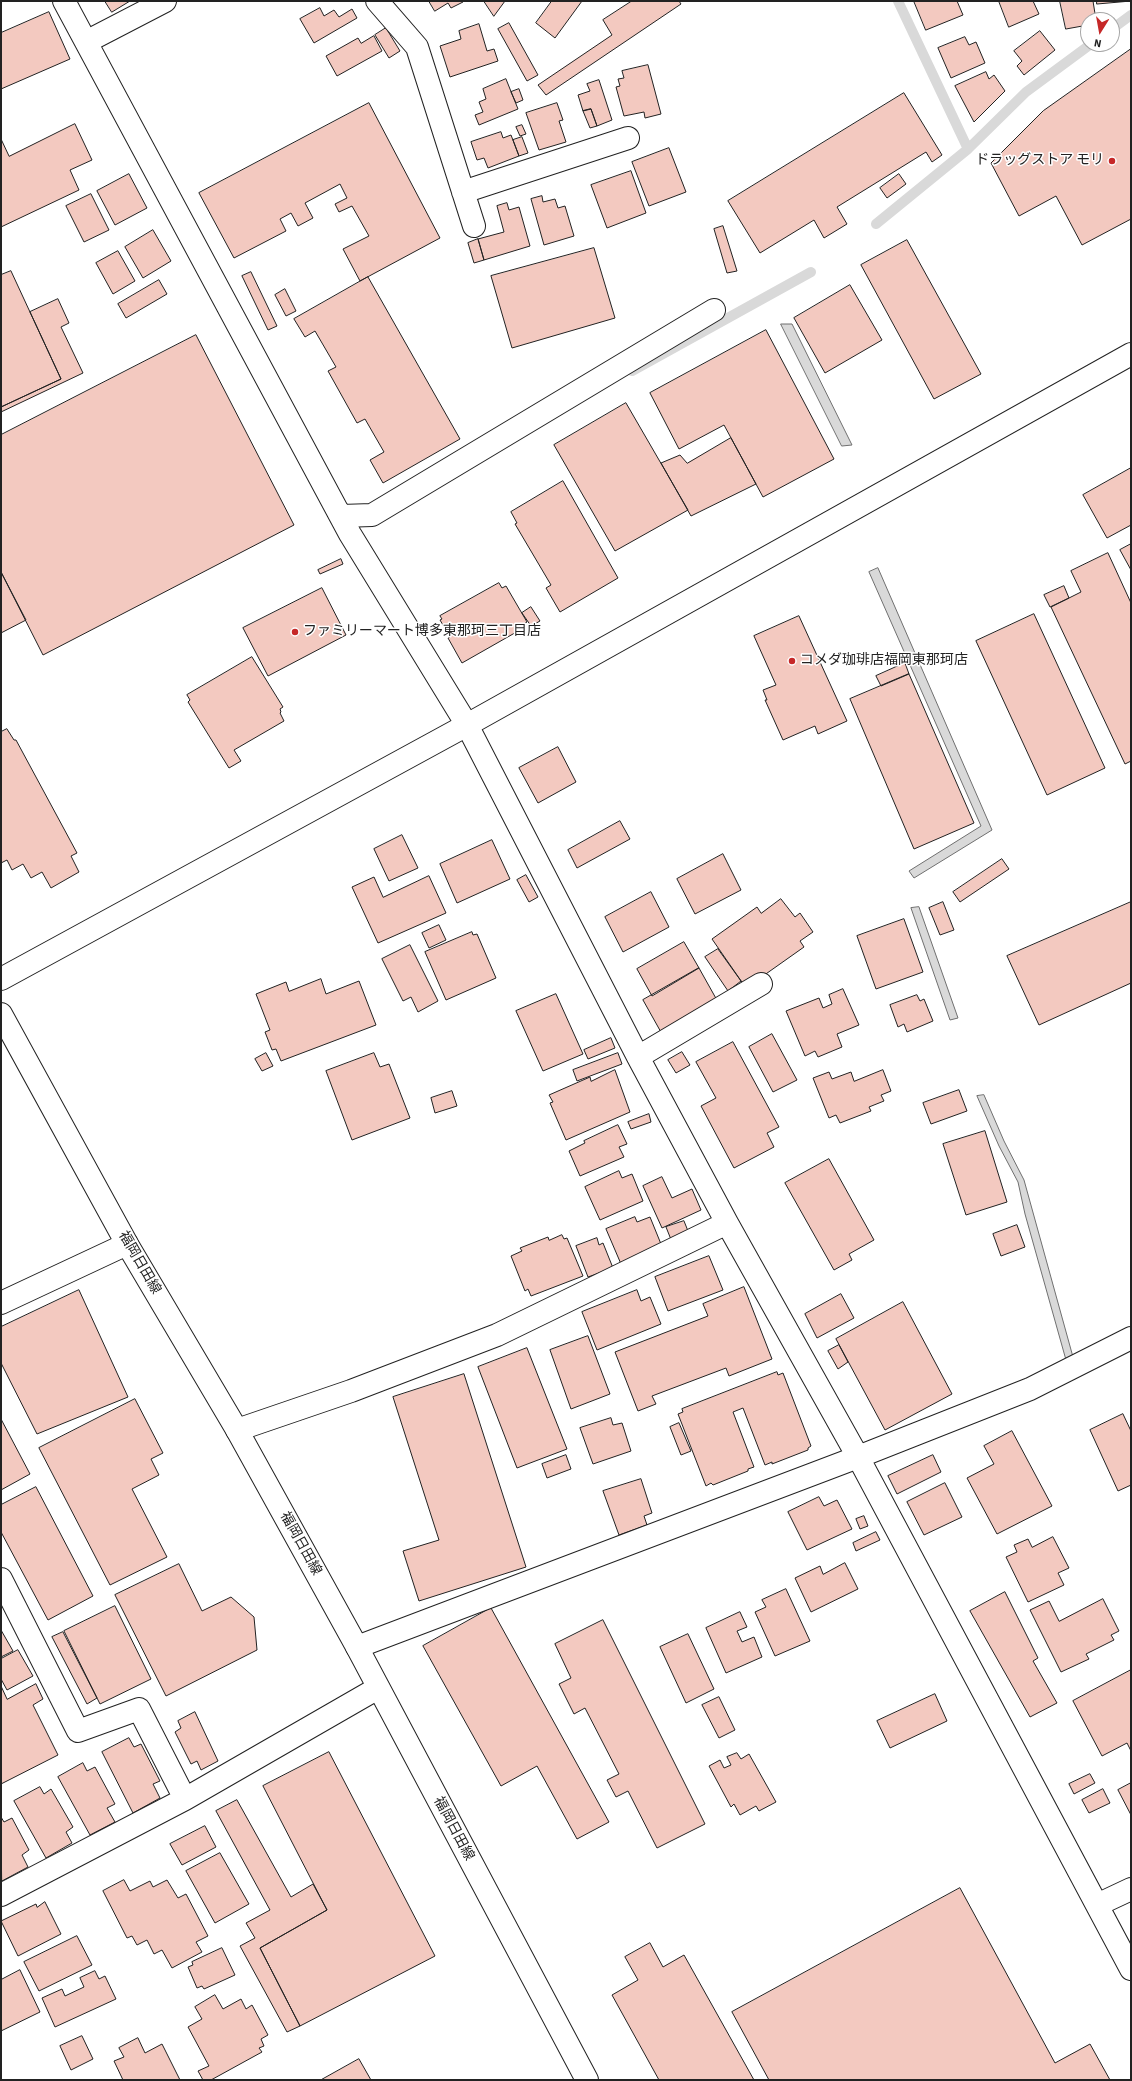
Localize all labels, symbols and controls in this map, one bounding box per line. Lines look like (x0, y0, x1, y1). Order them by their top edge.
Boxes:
north arrow (1080, 12, 1120, 52)
text: N (1093, 35, 1103, 51)
place label: ドラッグストア モリ (975, 153, 1104, 169)
marker: ドラッグストア モリ (1107, 156, 1117, 166)
place label: ファミリーマート博多東那珂三丁目店 (303, 624, 541, 640)
marker: ファミリーマート博多東那珂三丁目店 (290, 627, 300, 637)
place label: コメダ珈琲店福岡東那珂店 (800, 653, 968, 669)
marker: コメダ珈琲店福岡東那珂店 (787, 656, 797, 666)
street label: 福岡日田線 (114, 1228, 164, 1298)
street label: 福岡日田線 (276, 1509, 324, 1579)
street label: 福岡日田線 (429, 1794, 477, 1864)

